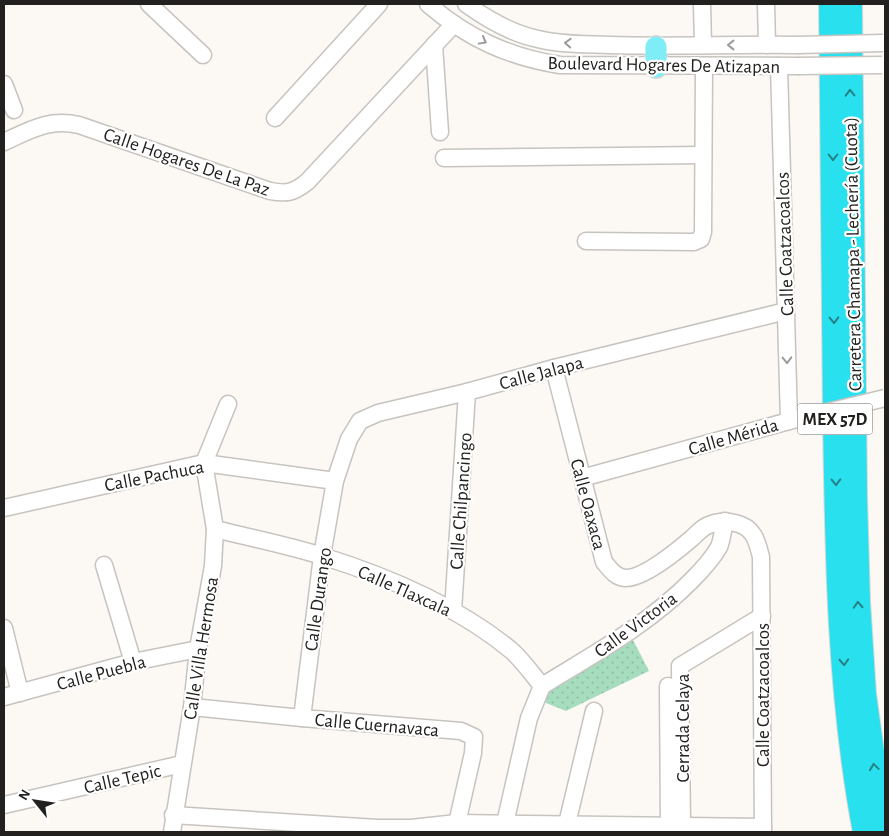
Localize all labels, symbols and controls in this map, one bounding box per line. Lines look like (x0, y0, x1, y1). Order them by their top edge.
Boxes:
one-way arrow (477, 35, 486, 45)
one-way arrow (564, 38, 572, 49)
one-way arrow (727, 40, 734, 50)
street label: Boulevard Hogares De Atizapan (548, 54, 780, 77)
one-way arrow (845, 89, 856, 97)
street label: Carretera Chamapa - Lechería (Cuota) (842, 117, 865, 391)
street label: Calle Hogares De La Paz (101, 125, 272, 200)
one-way arrow (827, 154, 838, 162)
street label: Calle Coatzacoalcos (773, 172, 798, 316)
one-way arrow (829, 316, 839, 324)
street label: Calle Jalapa (497, 353, 586, 394)
one-way arrow (782, 356, 792, 364)
road number: MEX 57D (798, 404, 872, 434)
street label: Calle Mérida (686, 415, 781, 459)
street label: Calle Chilpancingo (447, 432, 476, 570)
street label: Calle Pachuca (103, 457, 206, 495)
street label: Calle Oaxaca (566, 457, 609, 552)
one-way arrow (831, 479, 841, 487)
street label: Calle Durango (302, 546, 335, 652)
street label: Calle Tlaxcala (355, 562, 454, 620)
street label: Calle Villa Hermosa (181, 575, 222, 721)
street label: Calle Victoria (591, 589, 681, 661)
one-way arrow (853, 601, 864, 609)
street label: Calle Coatzacoalcos (754, 623, 773, 767)
street label: Calle Puebla (55, 652, 148, 694)
one-way arrow (839, 659, 849, 667)
street label: Cerrada Celaya (674, 673, 693, 782)
street label: Calle Cuernavaca (314, 711, 440, 740)
street label: Calle Tepic (82, 761, 163, 798)
one-way arrow (869, 763, 880, 771)
north arrow (10, 776, 60, 826)
text: N (16, 787, 33, 803)

